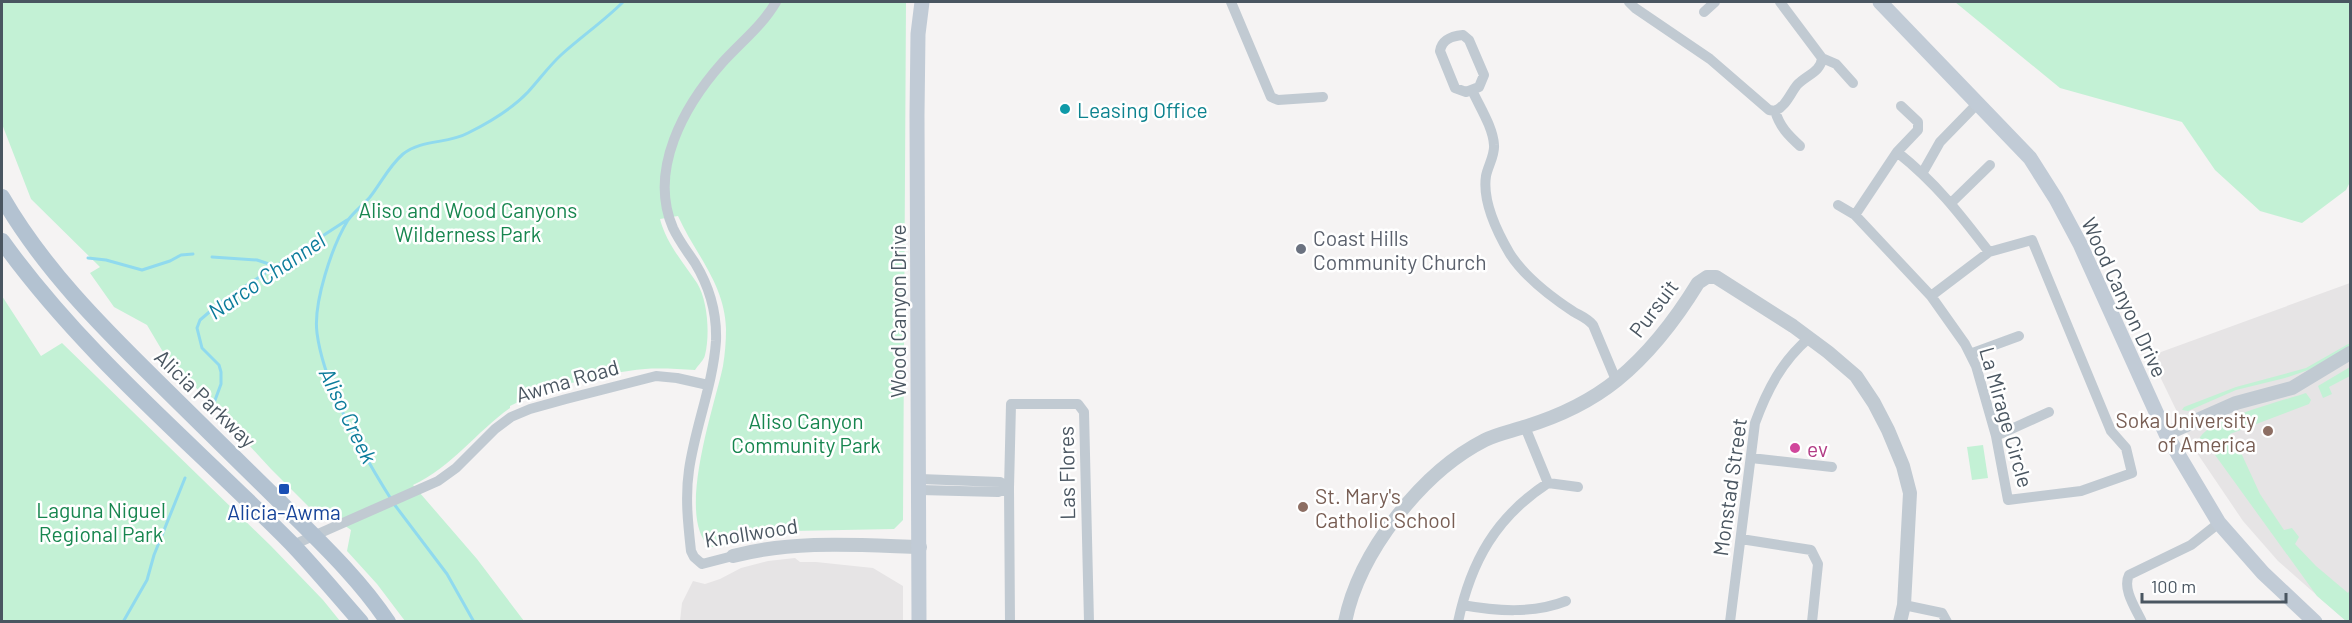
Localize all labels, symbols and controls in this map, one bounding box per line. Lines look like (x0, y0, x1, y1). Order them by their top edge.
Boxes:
place label: Leasing Office (1077, 97, 1208, 122)
marker: Leasing Office (1058, 102, 1072, 116)
park label: Aliso and Wood Canyons Wilderness Park (359, 197, 577, 246)
street label: Wood Canyon Drive (2077, 213, 2173, 381)
street label: Wood Canyon Drive (885, 224, 910, 398)
place label: Coast Hills Community Church (1313, 225, 1486, 274)
water label: Narco Channel (202, 226, 330, 324)
marker: Coast Hills Community Church (1294, 242, 1308, 256)
street label: Pursuit (1623, 274, 1683, 342)
street label: Alicia Parkway (150, 344, 262, 453)
street label: La Mirage Circle (1975, 344, 2039, 490)
street label: Awma Road (513, 353, 621, 407)
water label: Aliso Creek (315, 363, 384, 468)
place label: Soka University of America (2116, 407, 2256, 456)
park label: Aliso Canyon Community Park (731, 408, 881, 457)
street label: Monstad Street (1707, 416, 1751, 558)
marker: Soka University of America (2261, 424, 2275, 438)
street label: Las Flores (1053, 426, 1079, 520)
place label: ev (1807, 436, 1828, 461)
marker: ev (1788, 441, 1802, 455)
marker: Alicia-Awma (277, 482, 291, 496)
place label: St. Mary's Catholic School (1315, 483, 1456, 532)
park label: Laguna Niguel Regional Park (36, 497, 166, 546)
place label: Alicia-Awma (227, 499, 341, 524)
marker: St. Mary's Catholic School (1296, 500, 1310, 514)
street label: Knollwood (702, 512, 800, 552)
scale bar (2142, 566, 2286, 604)
text: 100 m (2151, 575, 2196, 597)

